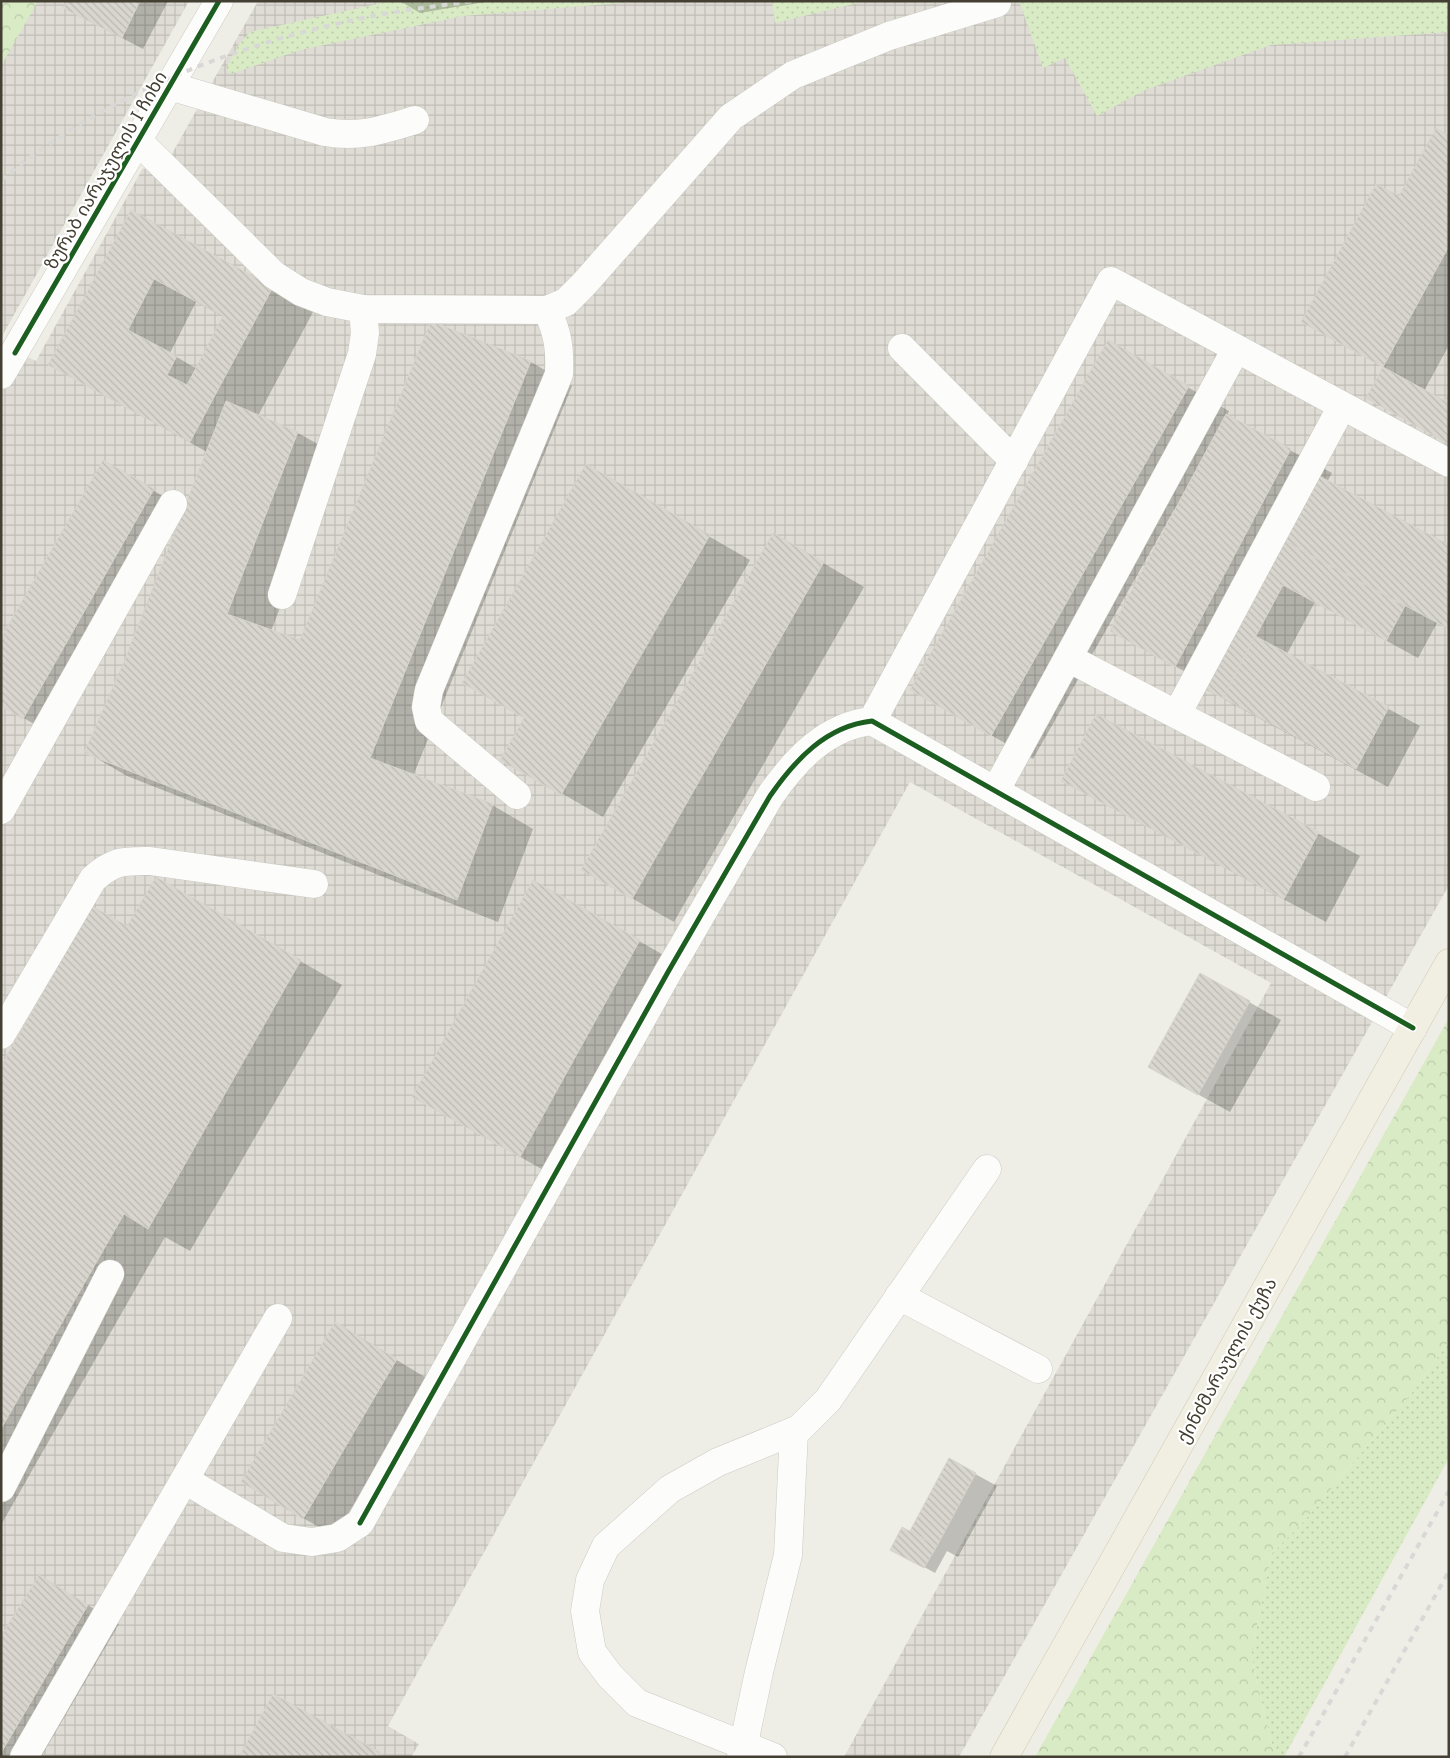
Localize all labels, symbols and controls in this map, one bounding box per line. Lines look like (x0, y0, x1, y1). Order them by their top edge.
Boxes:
street label: ზურაბ იარაჯულის I ჩიხი (38, 66, 172, 274)
street label: ქინძმარაულის ქუჩა (1170, 1273, 1282, 1447)

